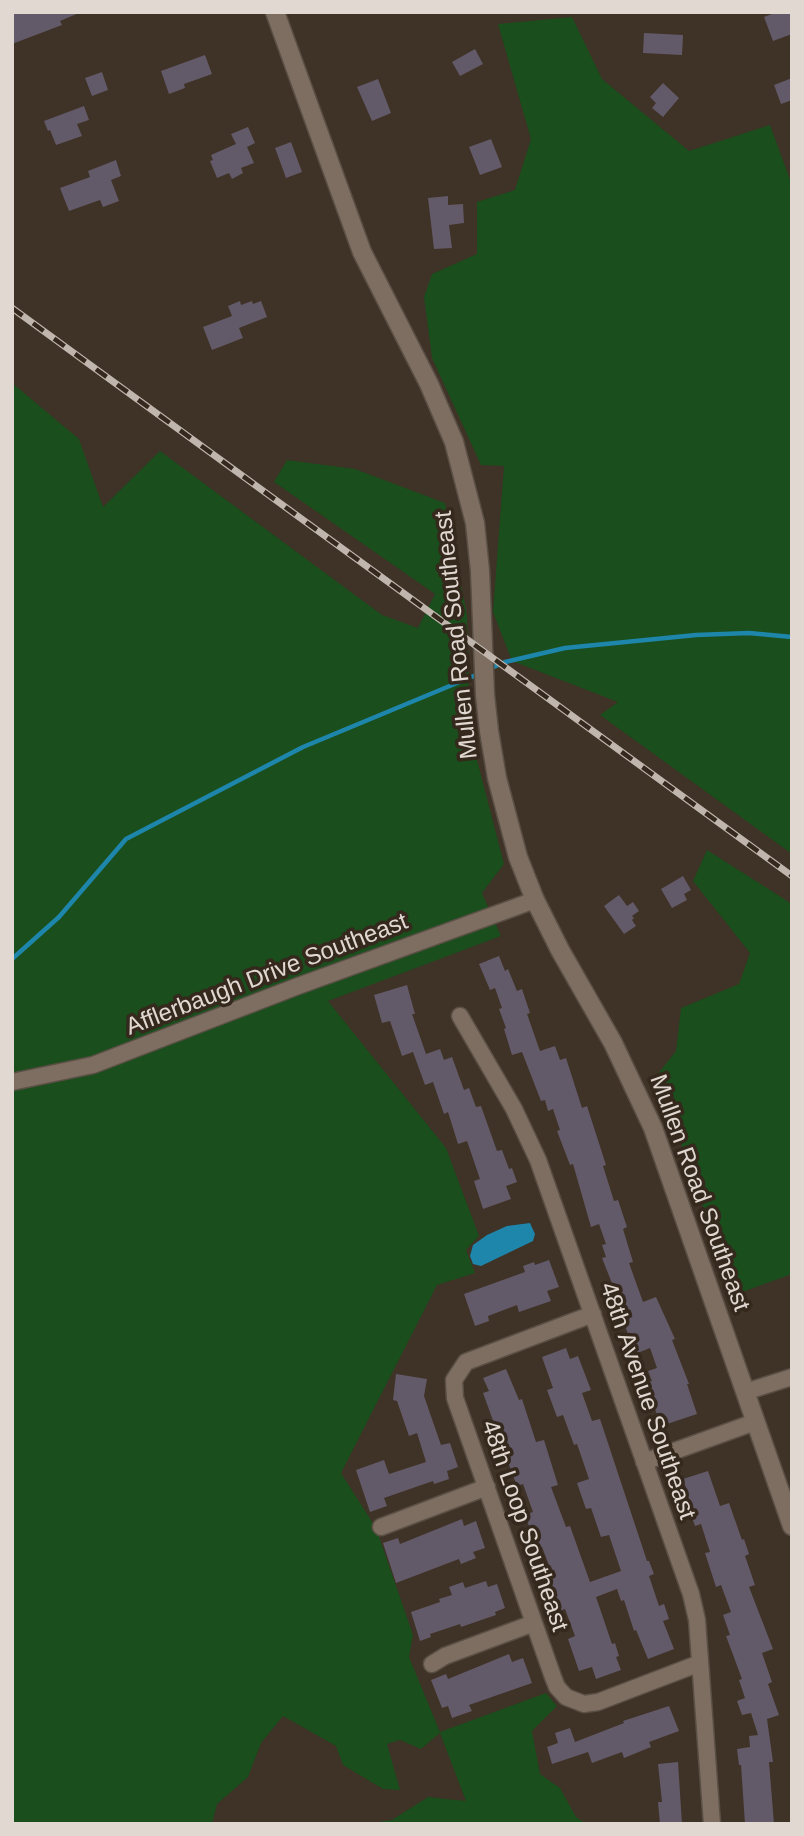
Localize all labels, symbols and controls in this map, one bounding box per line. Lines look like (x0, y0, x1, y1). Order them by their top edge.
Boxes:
street label: Mullen Road Southeast (430, 509, 484, 761)
street label: Afflerbaugh Drive Southeast (122, 908, 412, 1042)
street label: Mullen Road Southeast (643, 1071, 755, 1315)
street label: 48th Avenue Southeast (593, 1279, 701, 1523)
street label: 48th Loop Southeast (474, 1417, 574, 1635)

